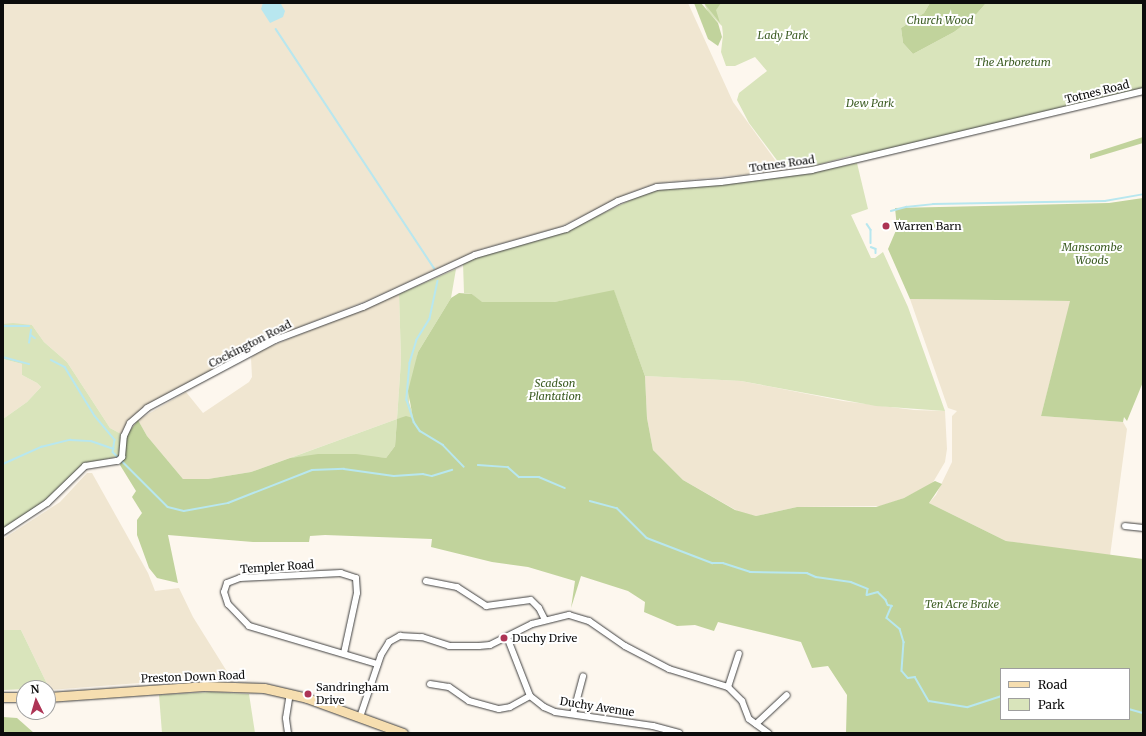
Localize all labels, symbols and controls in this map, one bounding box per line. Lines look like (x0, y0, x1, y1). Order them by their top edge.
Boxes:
park label: Church Wood (907, 13, 973, 27)
park label: Lady Park (758, 28, 808, 42)
park label: The Arboretum (975, 55, 1051, 69)
street label: Totnes Road (1063, 78, 1131, 106)
park label: Dew Park (846, 96, 894, 110)
street label: Totnes Road (748, 153, 816, 175)
place label: Warren Barn (894, 219, 962, 233)
marker: Warren Barn (881, 221, 891, 231)
park label: Manscombe Woods (1062, 241, 1122, 267)
street label: Cockington Road (207, 318, 293, 370)
park label: Scadson Plantation (529, 377, 581, 403)
street label: Templer Road (240, 558, 314, 576)
park label: Ten Acre Brake (925, 597, 999, 611)
place label: Duchy Drive (512, 631, 577, 645)
marker: Duchy Drive (499, 633, 509, 643)
legend (1000, 668, 1130, 720)
street label: Preston Down Road (141, 669, 245, 685)
text: Road (1038, 677, 1067, 692)
north arrow (16, 680, 56, 720)
place label: Sandringham Drive (316, 681, 389, 707)
text: N (30, 682, 40, 696)
marker: Sandringham Drive (303, 689, 313, 699)
street label: Duchy Avenue (559, 695, 635, 719)
text: Park (1038, 697, 1065, 712)

